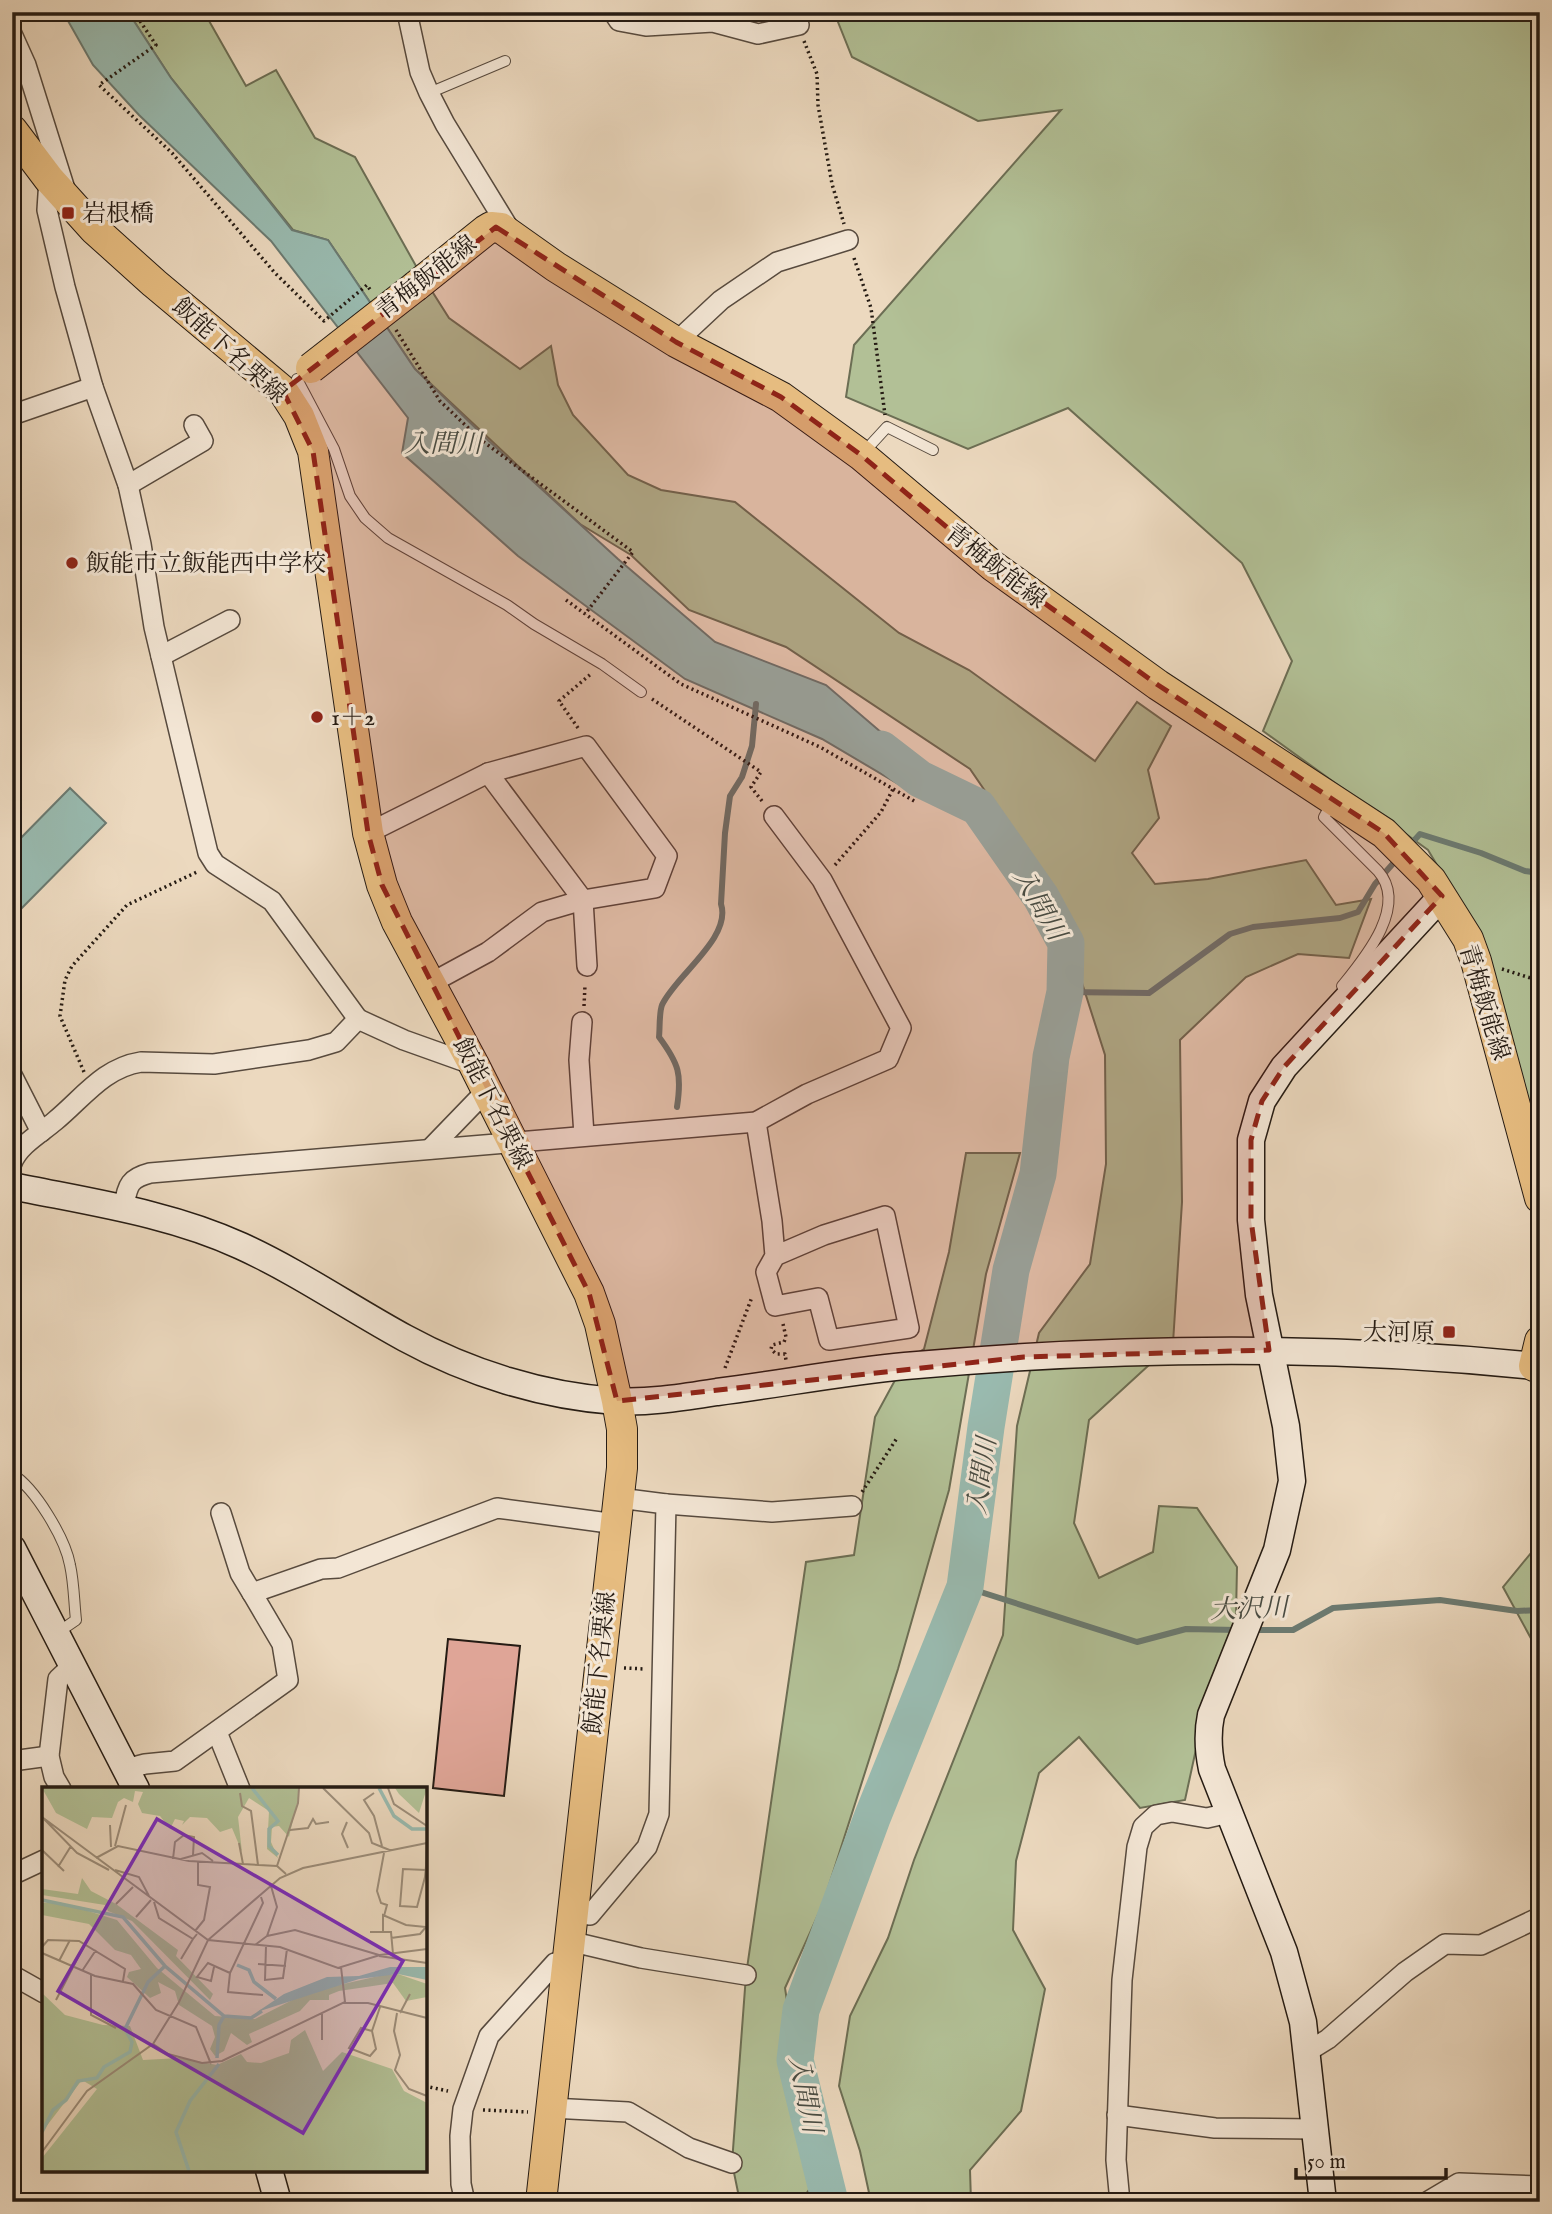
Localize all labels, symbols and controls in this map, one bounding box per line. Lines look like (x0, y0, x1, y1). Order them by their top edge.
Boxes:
place label: 岩根橋 (82, 199, 154, 230)
marker: 岩根橋 (60, 205, 76, 221)
street label: 青梅飯能線 (370, 229, 484, 327)
street label: 飯能下名栗線 (165, 291, 293, 411)
water label: 入間川 (404, 428, 485, 461)
street label: 青梅飯能線 (938, 518, 1052, 616)
place label: 飯能市立飯能西中学校 (86, 549, 326, 580)
marker: 飯能市立飯能西中学校 (64, 555, 80, 571)
place label: 1＋2 (331, 703, 375, 734)
marker: 1＋2 (309, 709, 325, 725)
water label: 入間川 (1005, 863, 1074, 949)
street label: 青梅飯能線 (1451, 941, 1516, 1064)
street label: 飯能下名栗線 (445, 1032, 538, 1175)
place label: 大河原 (1363, 1318, 1435, 1349)
marker: 大河原 (1441, 1324, 1457, 1340)
water label: 入間川 (961, 1432, 1005, 1517)
street label: 飯能下名栗線 (578, 1590, 623, 1736)
water label: 大沢川 (1209, 1592, 1292, 1627)
inset map (42, 1787, 427, 2172)
water label: 入間川 (781, 2053, 829, 2139)
scale bar (1296, 2137, 1447, 2181)
text: 50 m (1307, 2149, 1346, 2176)

